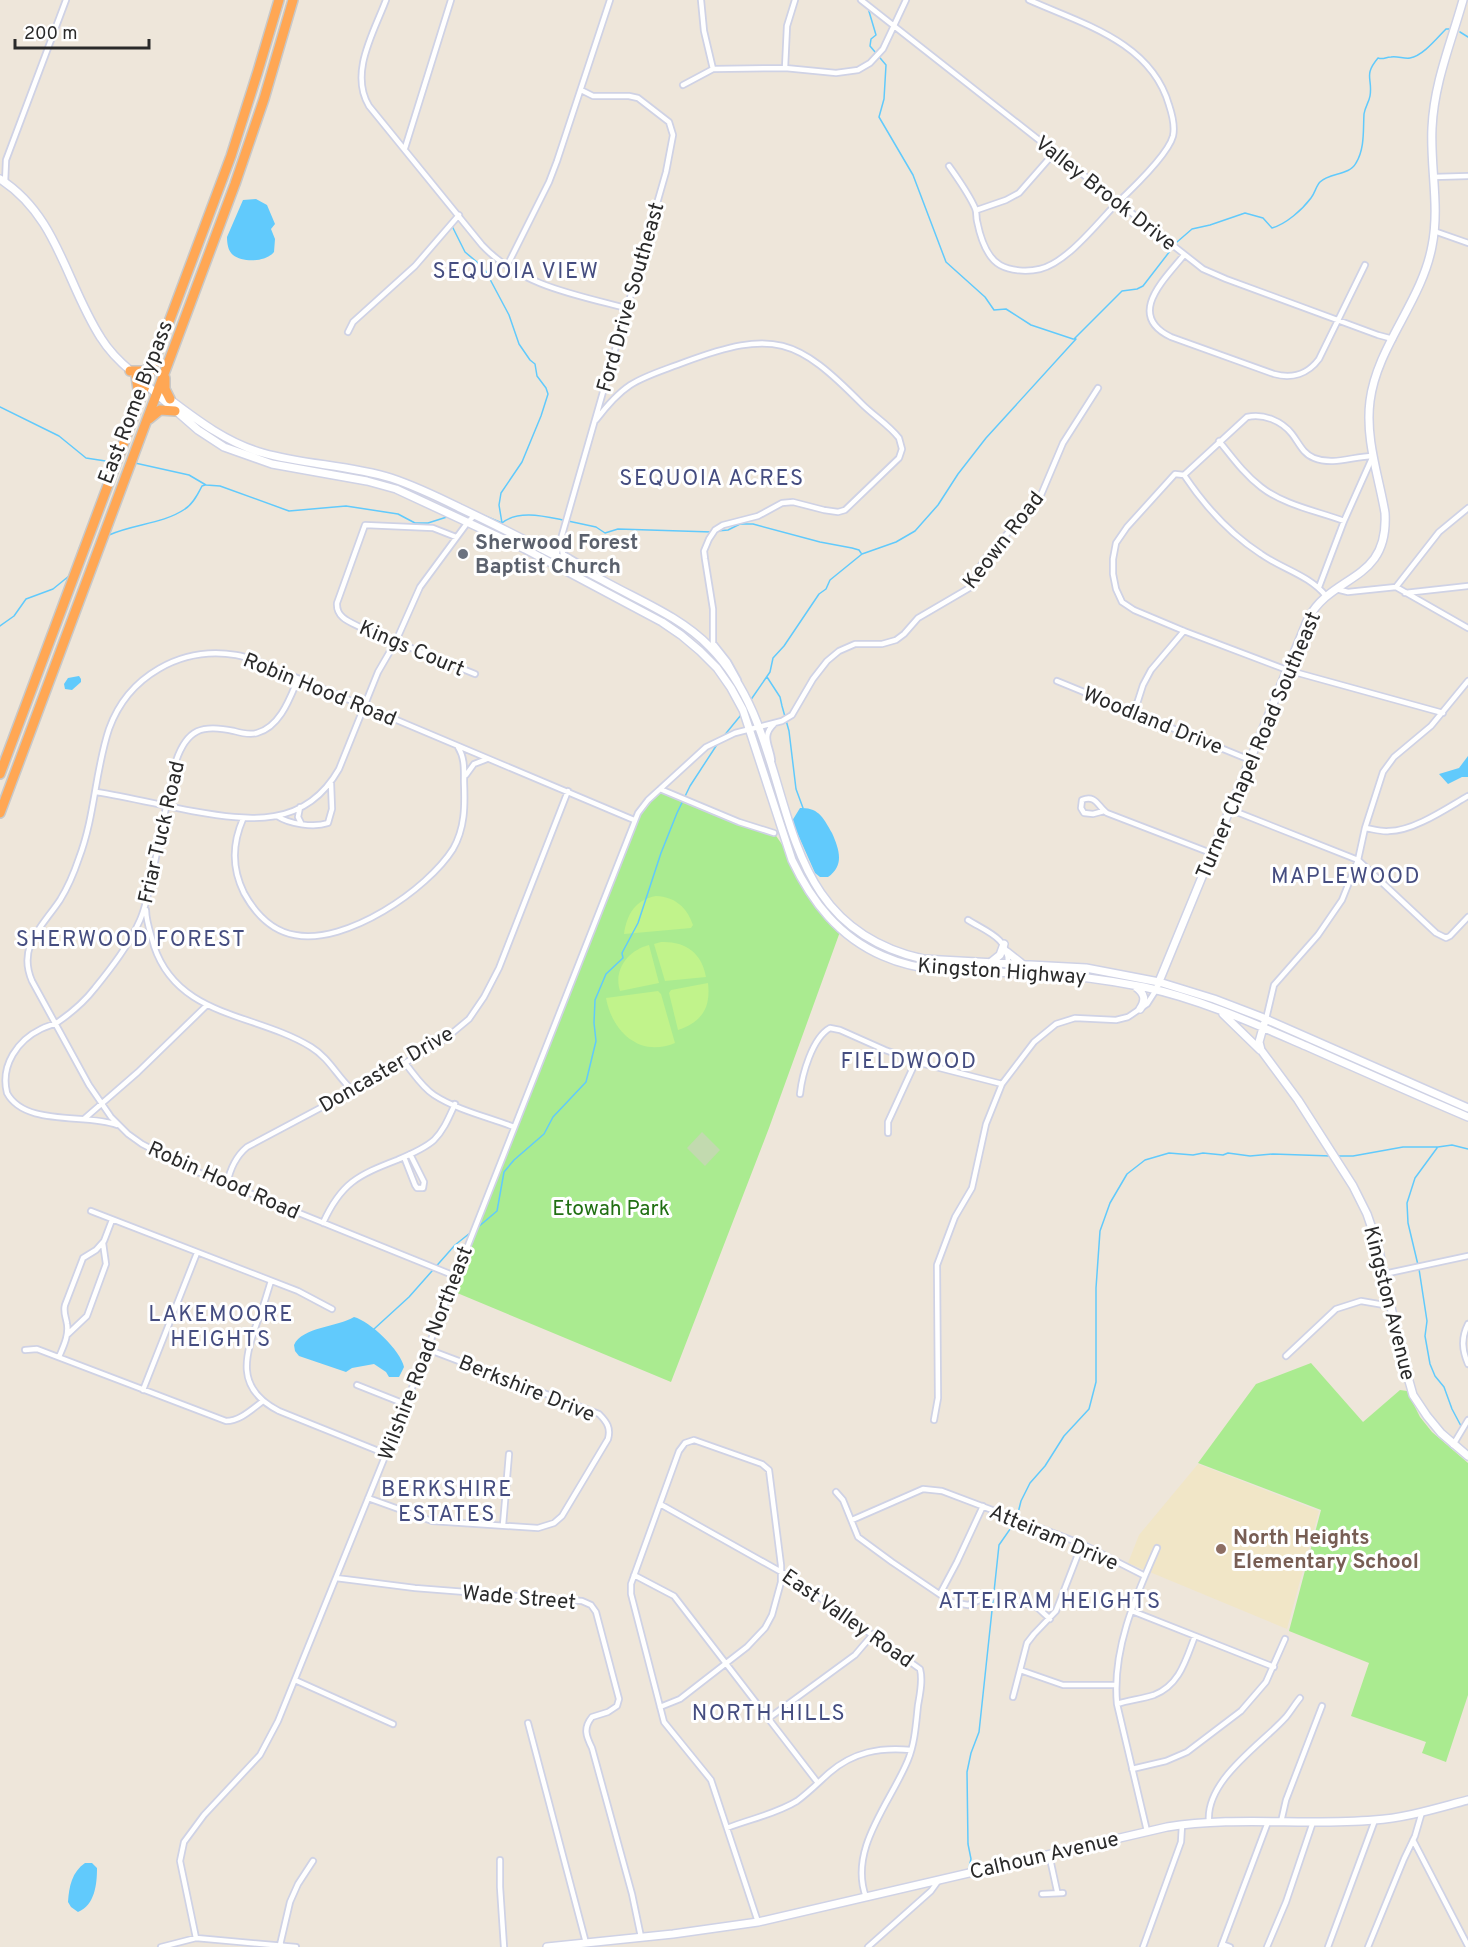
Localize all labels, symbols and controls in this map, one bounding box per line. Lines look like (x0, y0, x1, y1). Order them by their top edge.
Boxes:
scale bar (15, 12, 148, 50)
text: 200 m (24, 23, 77, 46)
street label: Valley Brook Drive (1029, 131, 1181, 258)
street label: Ford Drive Southeast (591, 199, 671, 395)
district label: SEQUOIA VIEW (433, 259, 599, 286)
street label: East Rome Bypass (93, 317, 180, 488)
district label: SEQUOIA ACRES (619, 466, 805, 493)
street label: Keown Road (958, 487, 1051, 595)
place label: Sherwood Forest Baptist Church (475, 530, 638, 581)
marker: Sherwood Forest Baptist Church (456, 547, 470, 561)
street label: Turner Chapel Road Southeast (1191, 608, 1328, 883)
street label: Kings Court (355, 615, 468, 684)
street label: Robin Hood Road (239, 647, 400, 733)
street label: Woodland Drive (1079, 681, 1226, 762)
street label: Friar Tuck Road (133, 758, 192, 906)
district label: MAPLEWOOD (1271, 864, 1421, 891)
district label: SHERWOOD FOREST (16, 927, 246, 954)
street label: Kingston Highway (917, 953, 1087, 992)
street label: Doncaster Drive (315, 1021, 459, 1120)
district label: FIELDWOOD (840, 1049, 978, 1076)
street label: Robin Hood Road (143, 1136, 303, 1227)
park label: Etowah Park (552, 1196, 670, 1223)
street label: Kingston Avenue (1356, 1223, 1421, 1383)
street label: Wilshire Road Northeast (373, 1243, 480, 1465)
district label: LAKEMOORE HEIGHTS (148, 1302, 294, 1354)
street label: Berkshire Drive (454, 1350, 599, 1429)
district label: BERKSHIRE ESTATES (381, 1477, 513, 1529)
street label: Atteiram Drive (985, 1499, 1122, 1578)
place label: North Heights Elementary School (1233, 1525, 1419, 1576)
marker: North Heights Elementary School (1214, 1542, 1228, 1556)
street label: East Valley Road (776, 1564, 918, 1675)
street label: Wade Street (461, 1580, 577, 1617)
district label: ATTEIRAM HEIGHTS (938, 1589, 1162, 1616)
district label: NORTH HILLS (692, 1701, 846, 1728)
street label: Calhoun Avenue (967, 1826, 1121, 1887)

